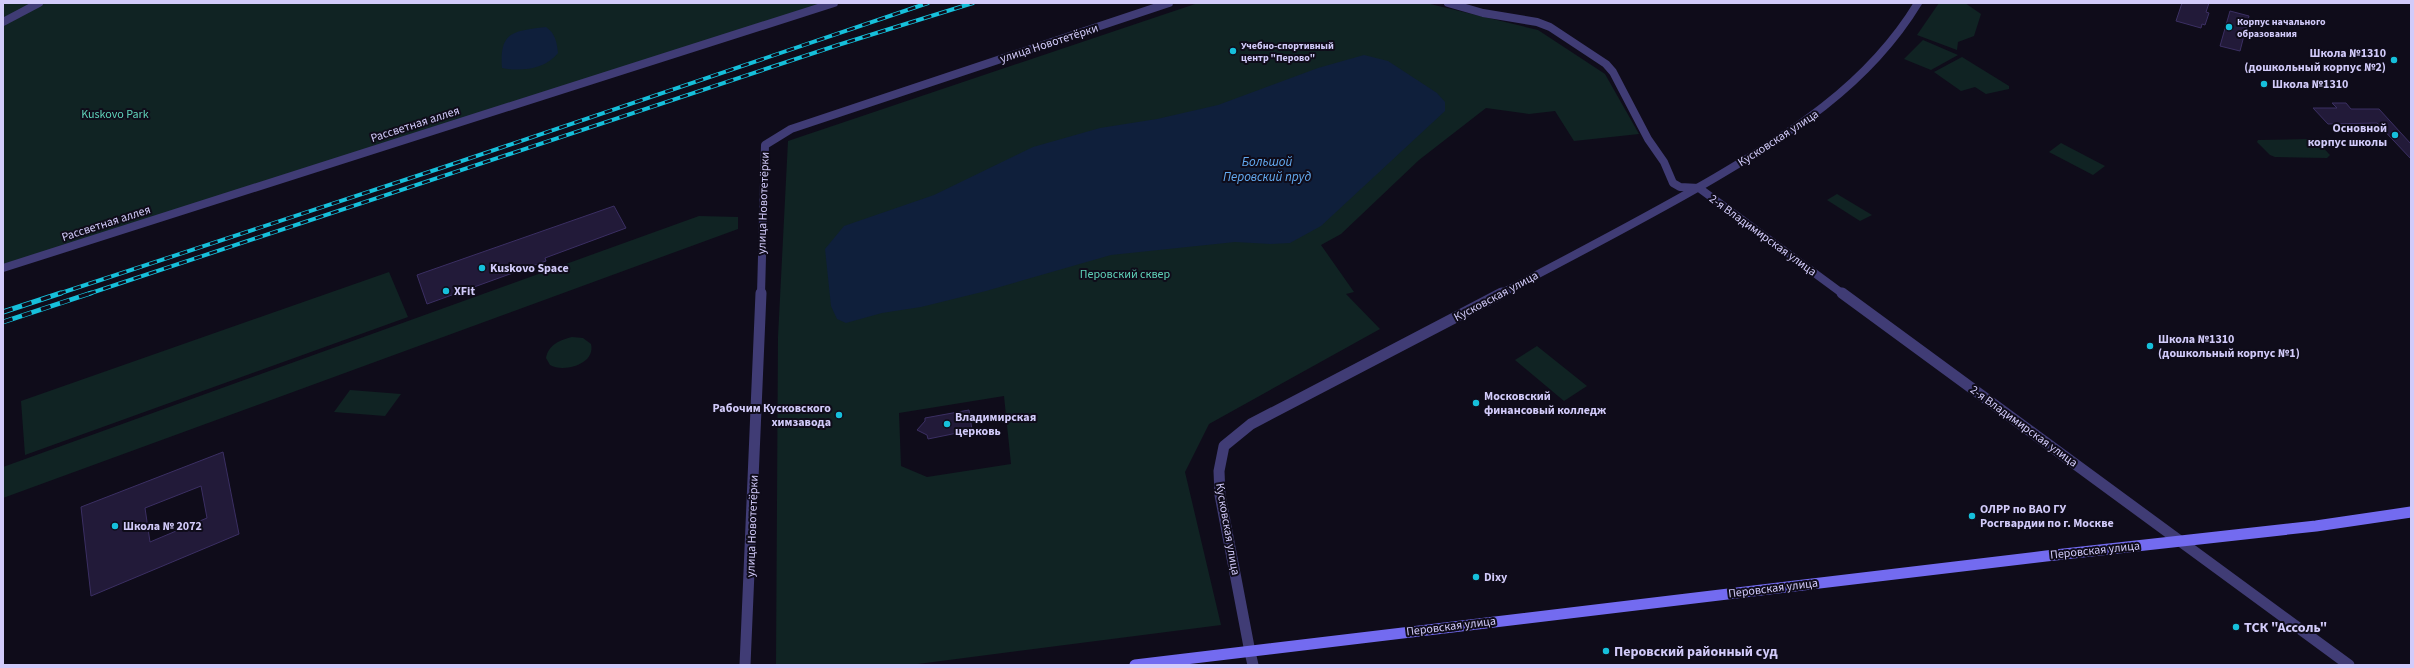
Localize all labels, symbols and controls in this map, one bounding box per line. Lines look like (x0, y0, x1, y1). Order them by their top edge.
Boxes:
place label: Корпус начального образования (2237, 15, 2326, 41)
street label: улица Новотетёрки (998, 20, 1101, 67)
marker: Корпус начального образования (2224, 22, 2234, 32)
place label: Учебно-спортивный центр "Перово" (1241, 39, 1334, 65)
place label: Школа №1310 (дошкольный корпус №2) (2244, 45, 2386, 76)
marker: Учебно-спортивный центр "Перово" (1228, 46, 1238, 56)
marker: Школа №1310 (дошкольный корпус №2) (2389, 55, 2399, 65)
place label: Школа №1310 (2272, 76, 2348, 93)
marker: Школа №1310 (2259, 79, 2269, 89)
street label: Рассветная аллея (368, 102, 462, 147)
park label: Kuskovo Park (81, 106, 149, 123)
street label: Кусковская улица (1734, 106, 1822, 171)
place label: Основной корпус школы (2308, 120, 2387, 151)
marker: Основной корпус школы (2390, 130, 2400, 140)
street label: улица Новотетёрки (753, 152, 774, 255)
water label: Большой Перовский пруд (1223, 153, 1311, 186)
street label: 2-я Владимирская улица (1705, 191, 1820, 280)
street label: Рассветная аллея (59, 201, 153, 246)
place label: Kuskovo Space (490, 260, 569, 277)
marker: Kuskovo Space (477, 263, 487, 273)
park label: Перовский сквер (1080, 266, 1171, 283)
street label: Кусковская улица (1451, 267, 1541, 326)
place label: XFit (454, 283, 475, 300)
marker: XFit (441, 286, 451, 296)
place label: Школа №1310 (дошкольный корпус №1) (2158, 331, 2300, 362)
marker: Школа №1310 (дошкольный корпус №1) (2145, 341, 2155, 351)
street label: 2-я Владимирская улица (1966, 382, 2081, 471)
place label: Московский финансовый колледж (1484, 388, 1607, 419)
marker: Московский финансовый колледж (1471, 398, 1481, 408)
place label: Рабочим Кусковского химзавода (713, 400, 831, 431)
place label: Владимирская церковь (955, 409, 1036, 440)
marker: Рабочим Кусковского химзавода (834, 410, 844, 420)
marker: Владимирская церковь (942, 419, 952, 429)
street label: улица Новотетёрки (742, 475, 763, 578)
street label: Кусковская улица (1211, 482, 1244, 577)
place label: ОЛРР по ВАО ГУ Росгвардии по г. Москве (1980, 501, 2114, 532)
marker: ОЛРР по ВАО ГУ Росгвардии по г. Москве (1967, 511, 1977, 521)
place label: Школа № 2072 (123, 518, 202, 535)
marker: Школа № 2072 (110, 521, 120, 531)
street label: Перовская улица (2049, 537, 2141, 564)
place label: Dixy (1484, 569, 1508, 586)
marker: Dixy (1471, 572, 1481, 582)
street label: Перовская улица (1727, 575, 1819, 602)
street label: Перовская улица (1405, 613, 1497, 640)
place label: ТСК "Ассоль" (2244, 618, 2327, 638)
marker: ТСК "Ассоль" (2231, 622, 2241, 632)
place label: Перовский районный суд (1614, 642, 1778, 662)
marker: Перовский районный суд (1601, 646, 1611, 656)

